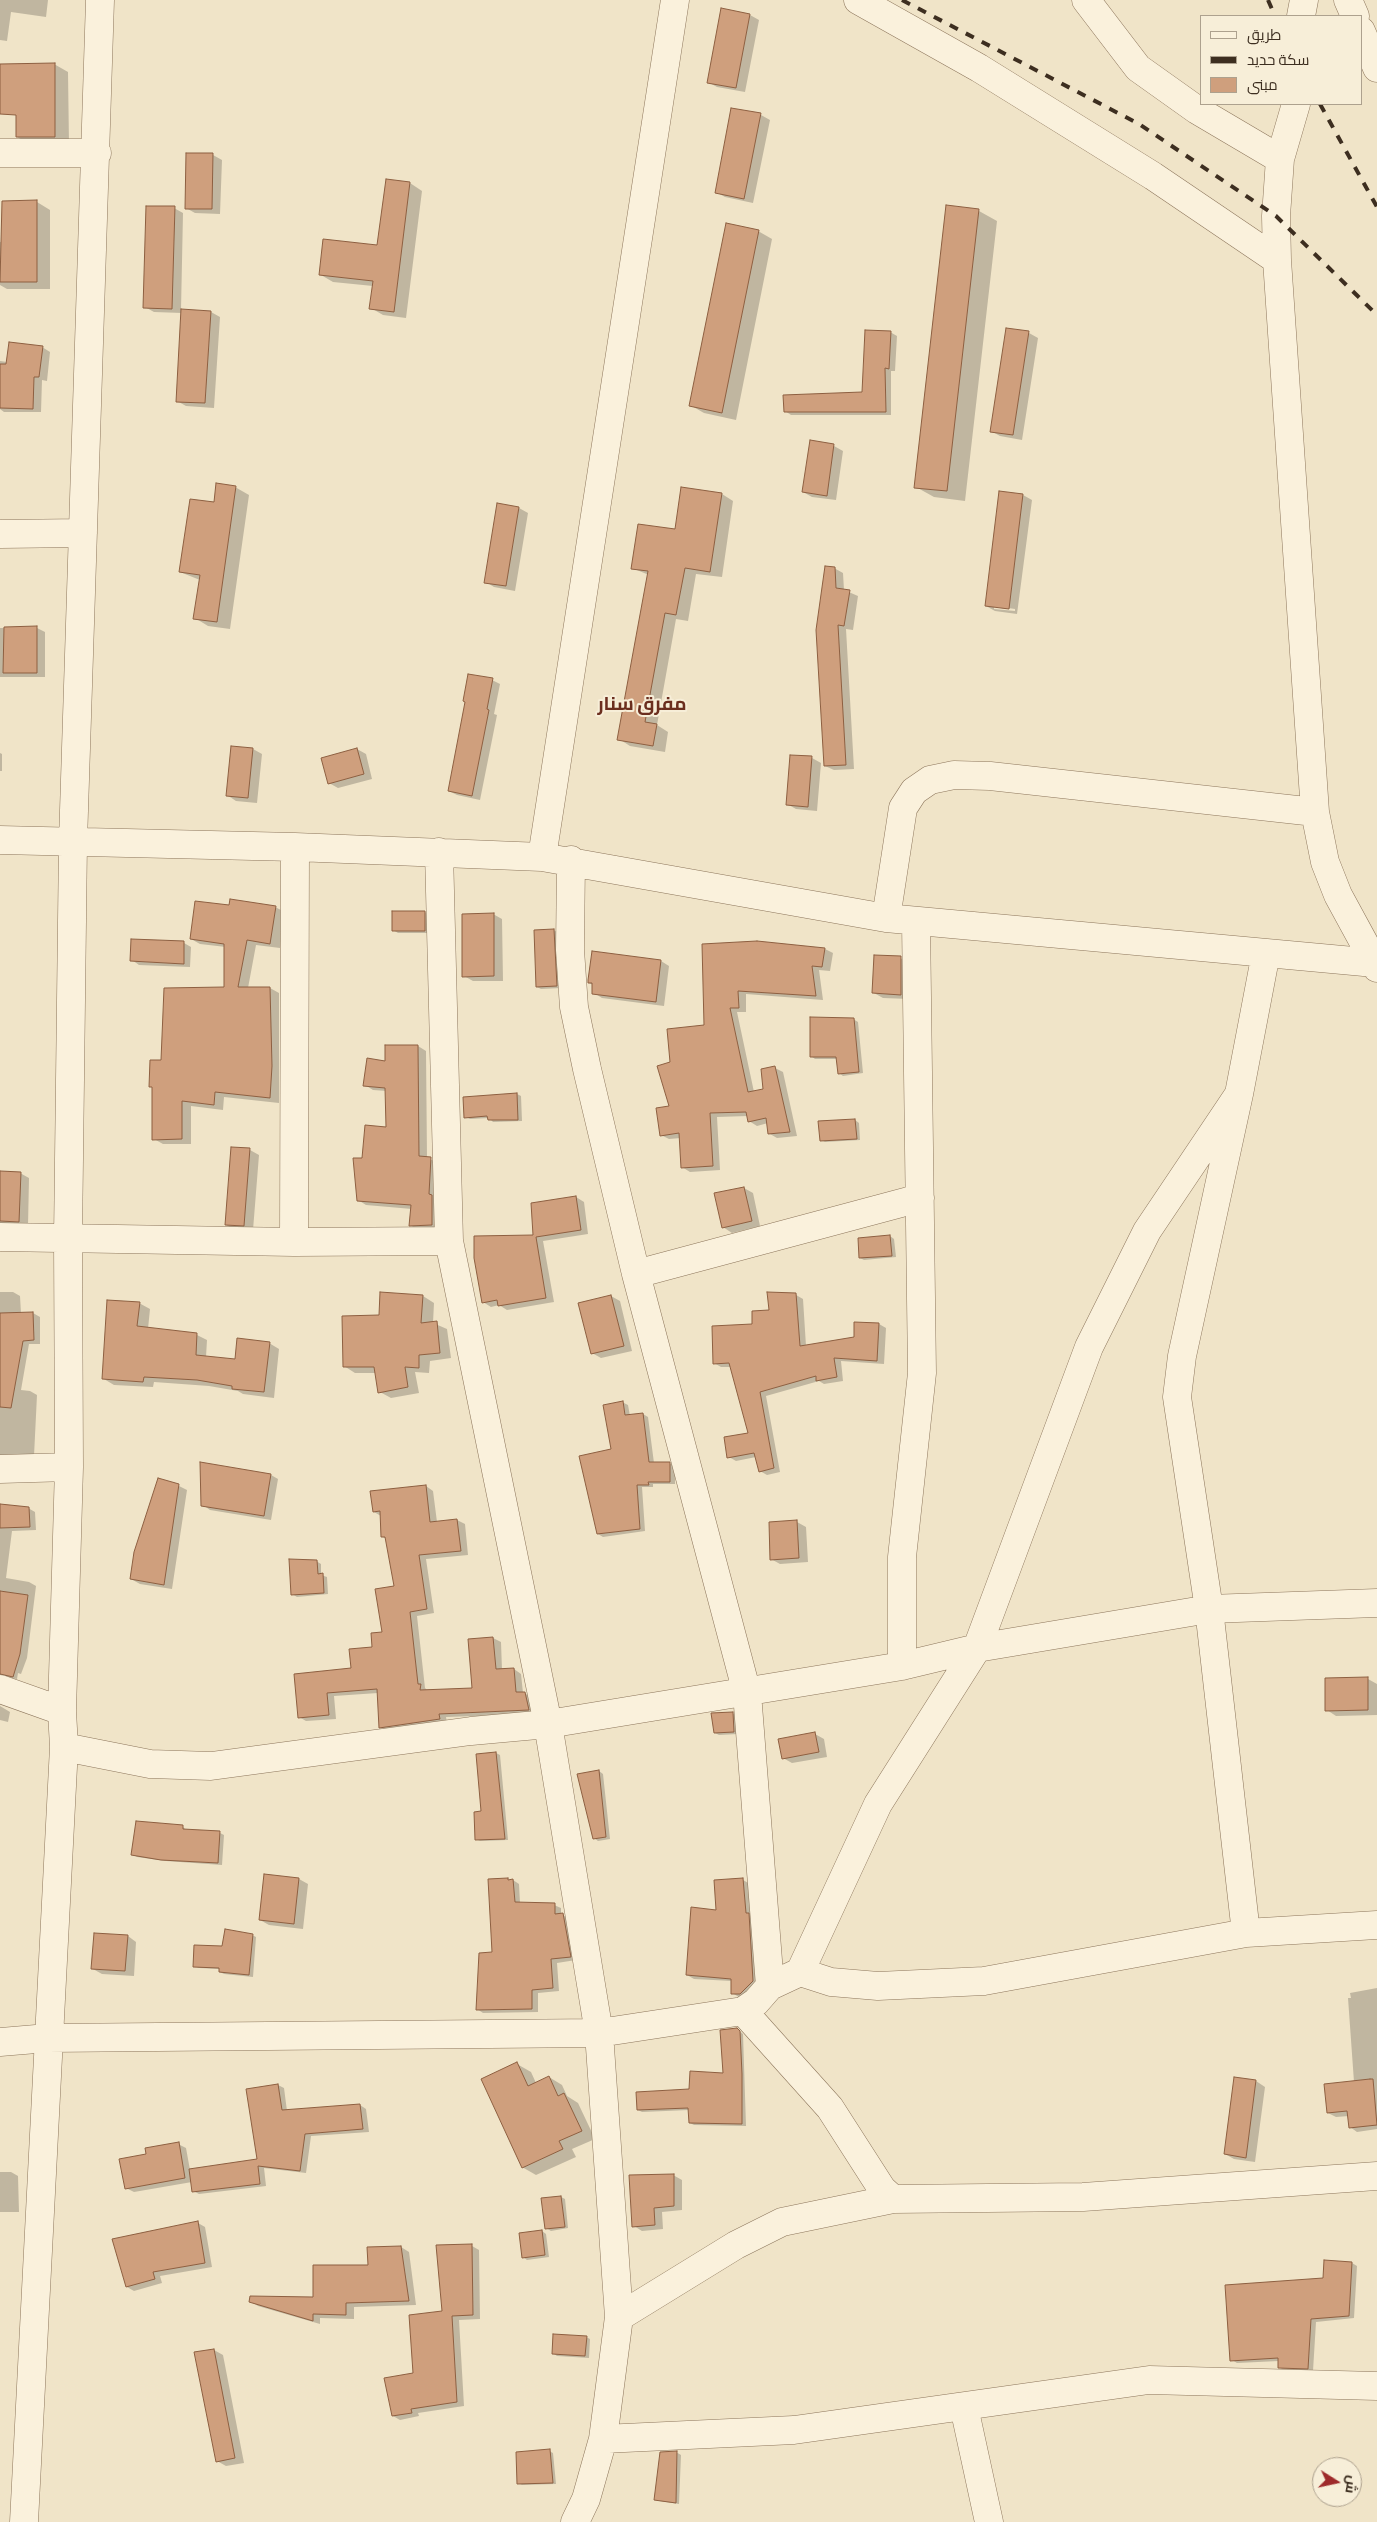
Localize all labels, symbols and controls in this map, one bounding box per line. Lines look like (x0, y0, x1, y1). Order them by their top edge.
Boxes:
legend (1200, 15, 1362, 105)
text: طريق (1247, 26, 1281, 44)
text: سكة حديد (1247, 51, 1309, 69)
text: مبنى (1247, 76, 1278, 94)
district label: مفرق سنار (597, 694, 687, 716)
north arrow (1312, 2457, 1362, 2507)
text: ش (1341, 2474, 1361, 2495)

